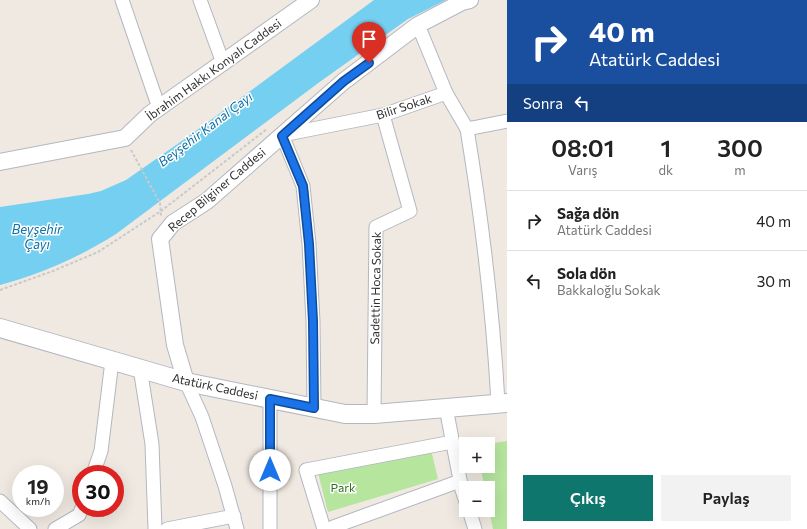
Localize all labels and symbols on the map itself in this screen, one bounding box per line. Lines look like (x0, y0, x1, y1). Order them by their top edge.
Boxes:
street label: İbrahim Hakkı Konyalı Caddesi (143, 16, 284, 123)
pin (352, 22, 386, 63)
water label: Beyşehir Kanal Çayı (155, 88, 255, 170)
street label: Bilir Sokak (374, 90, 434, 122)
street label: Recep Bilginer Caddesi (165, 144, 268, 234)
water label: Beyşehir Çayı (12, 221, 63, 252)
street label: Sadettin Hoca Sokak (367, 231, 383, 344)
street label: Atatürk Caddesi (171, 370, 259, 402)
position arrow (249, 449, 291, 491)
speed limit sign: 30 (72, 465, 124, 517)
park label: Park (330, 480, 356, 494)

